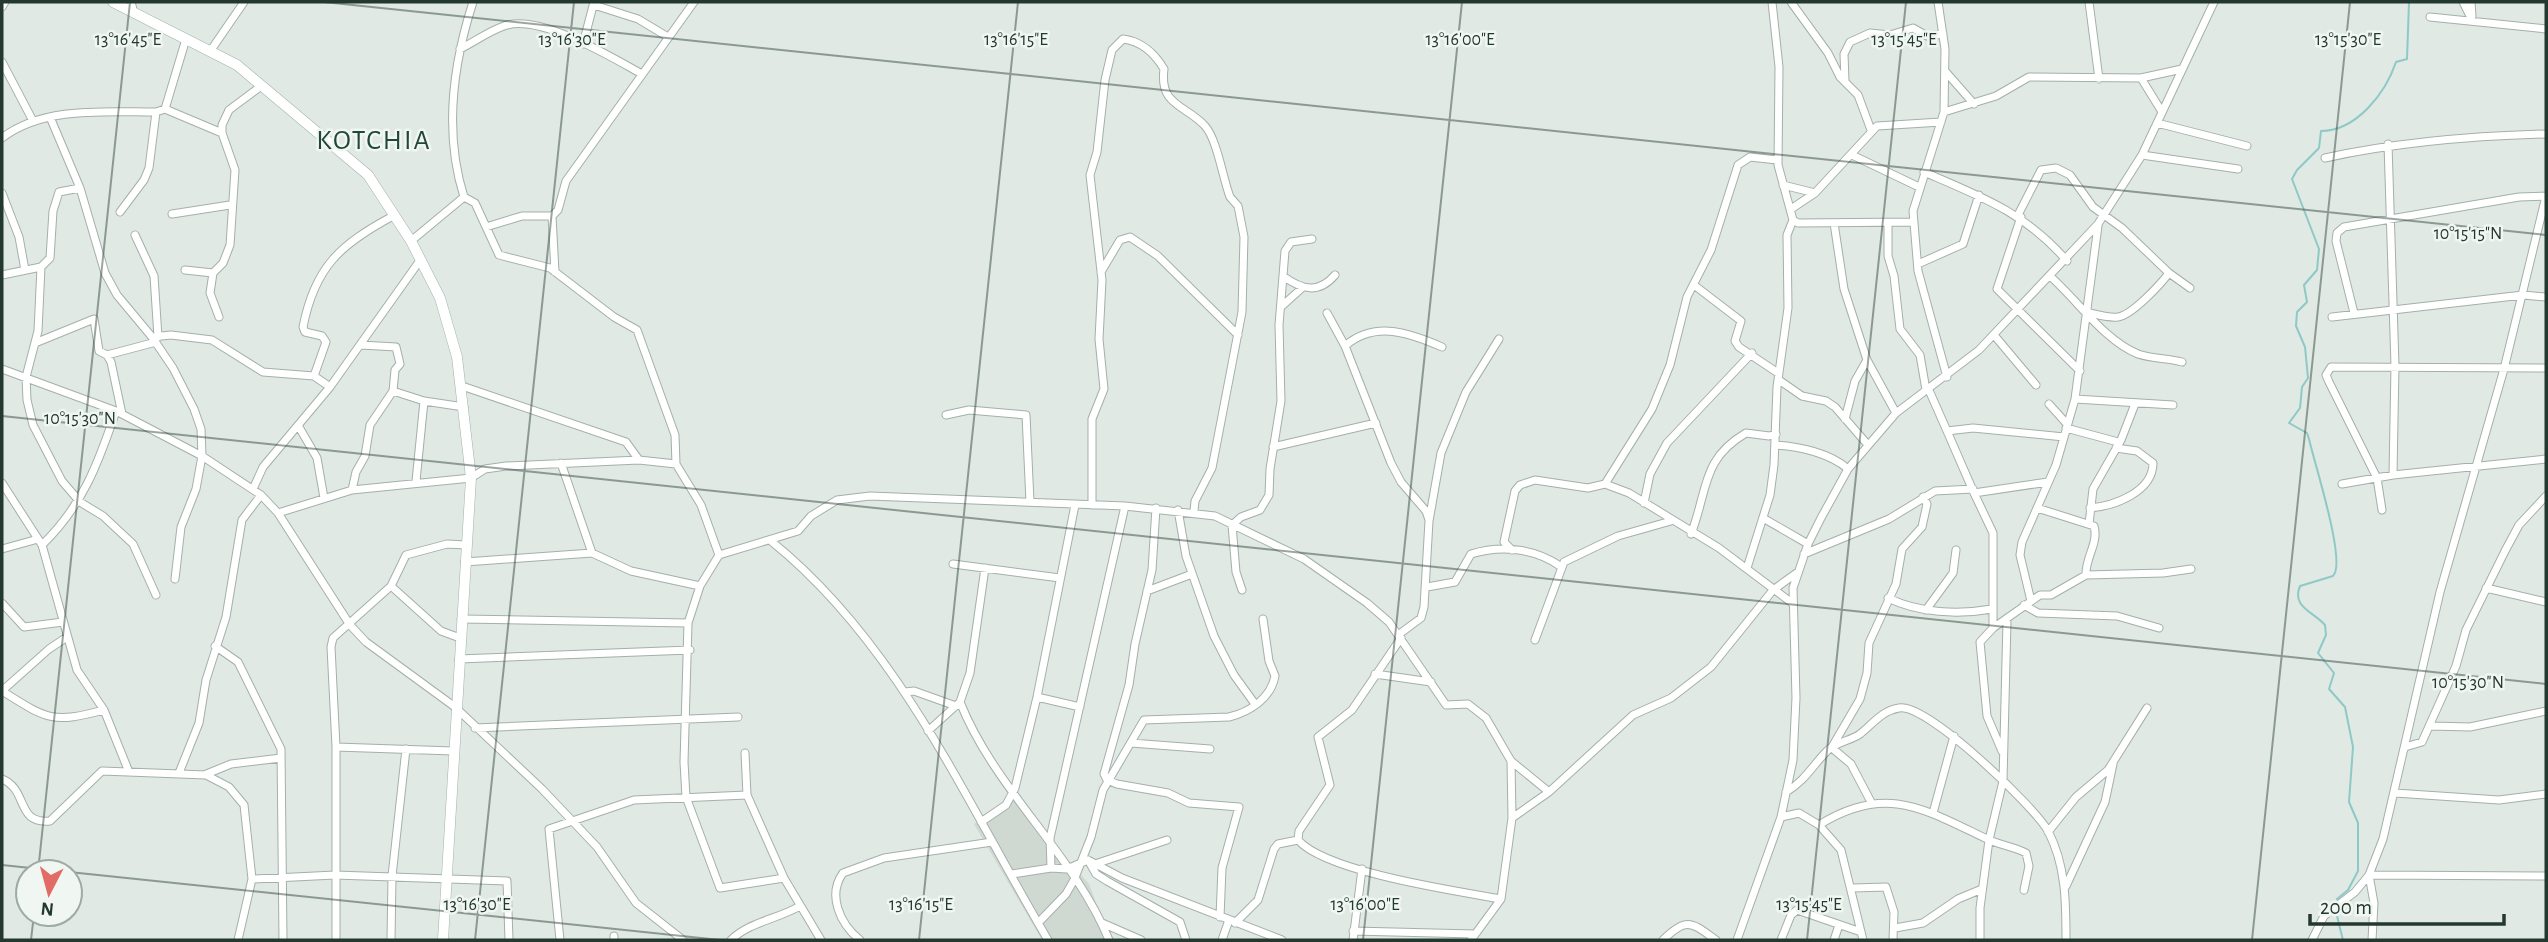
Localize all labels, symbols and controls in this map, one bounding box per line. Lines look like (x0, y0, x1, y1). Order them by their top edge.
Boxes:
text: 13°16'45"E (95, 31, 162, 49)
text: 13°16'30"E (538, 31, 606, 49)
text: 13°16'15"E (984, 31, 1048, 49)
text: 13°16'00"E (1425, 31, 1495, 49)
text: 13°15'45"E (1871, 31, 1937, 49)
text: 13°15'30"E (2315, 31, 2381, 49)
district label: KOTCHIA (316, 127, 432, 155)
text: 10°15'15"N (2434, 225, 2502, 243)
text: 10°15'30"N (44, 410, 116, 428)
text: 10°15'30"N (2432, 674, 2504, 692)
north arrow (14, 858, 84, 928)
scale bar (2310, 883, 2504, 927)
text: 13°16'30"E (443, 896, 511, 914)
text: 13°16'15"E (889, 896, 953, 914)
text: 13°16'00"E (1330, 896, 1400, 914)
text: 13°15'45"E (1776, 896, 1842, 914)
text: 200 m (2320, 897, 2372, 918)
text: N (40, 898, 55, 919)

